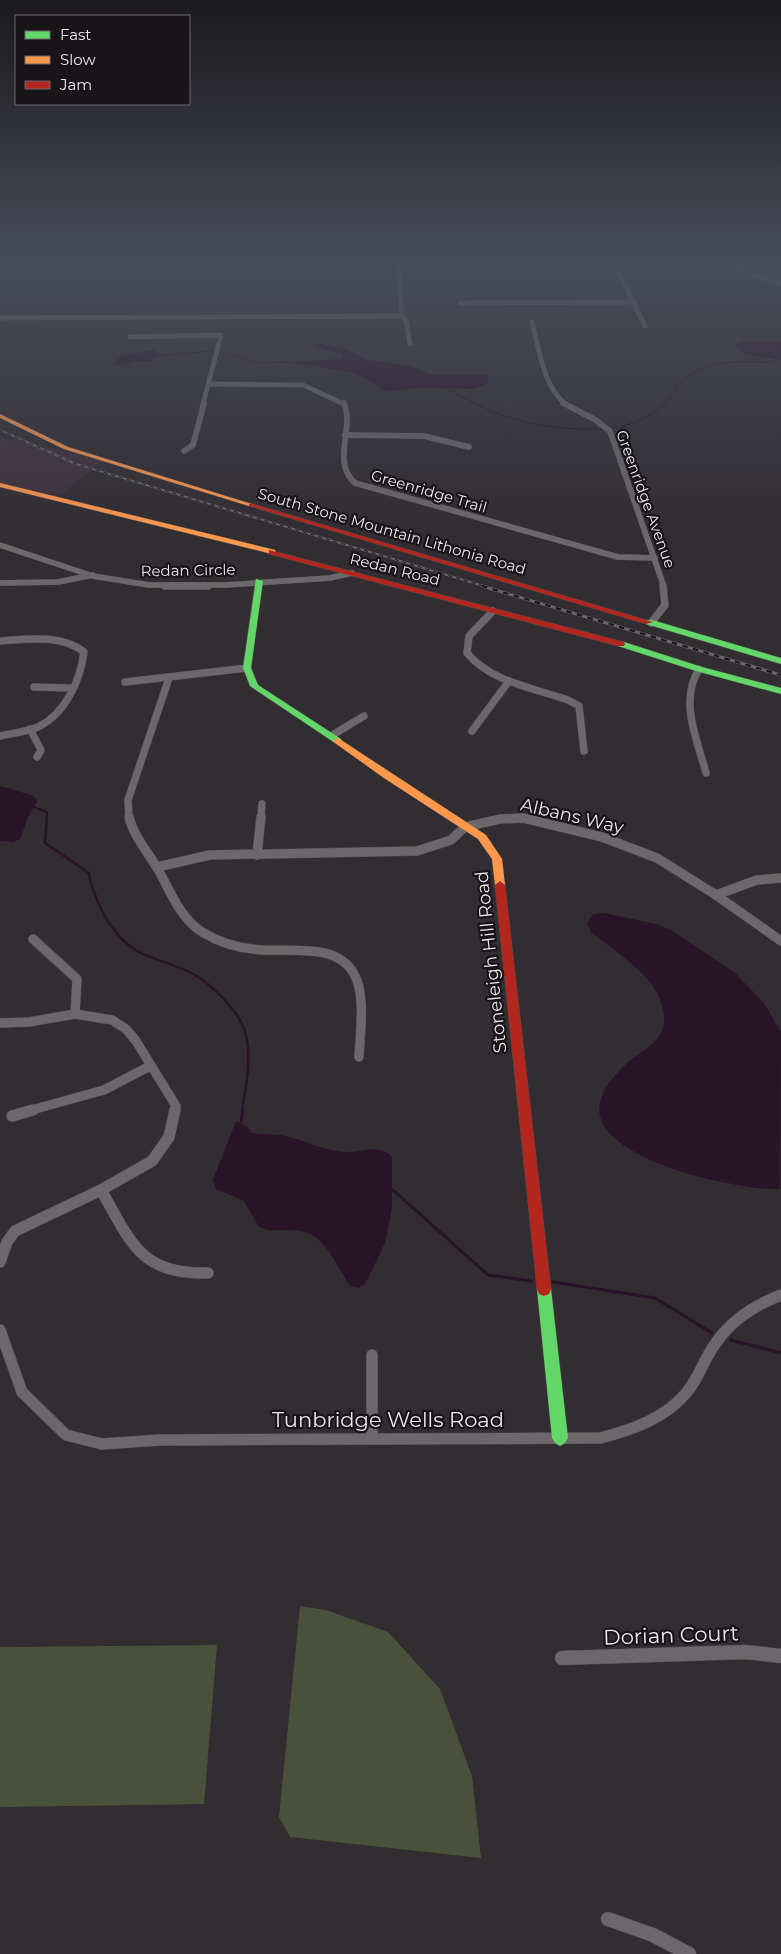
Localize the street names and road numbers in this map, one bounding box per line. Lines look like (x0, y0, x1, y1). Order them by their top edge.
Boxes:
street label: Greenridge Avenue (612, 427, 680, 571)
street label: Greenridge Trail (369, 465, 489, 517)
street label: South Stone Mountain Lithonia Road (256, 484, 528, 578)
street label: Redan Road (348, 549, 442, 589)
street label: Redan Circle (140, 560, 236, 580)
street label: Albans Way (518, 793, 626, 839)
street label: Stoneleigh Hill Road (470, 870, 512, 1054)
street label: Tunbridge Wells Road (272, 1407, 504, 1432)
street label: Dorian Court (603, 1620, 739, 1650)

